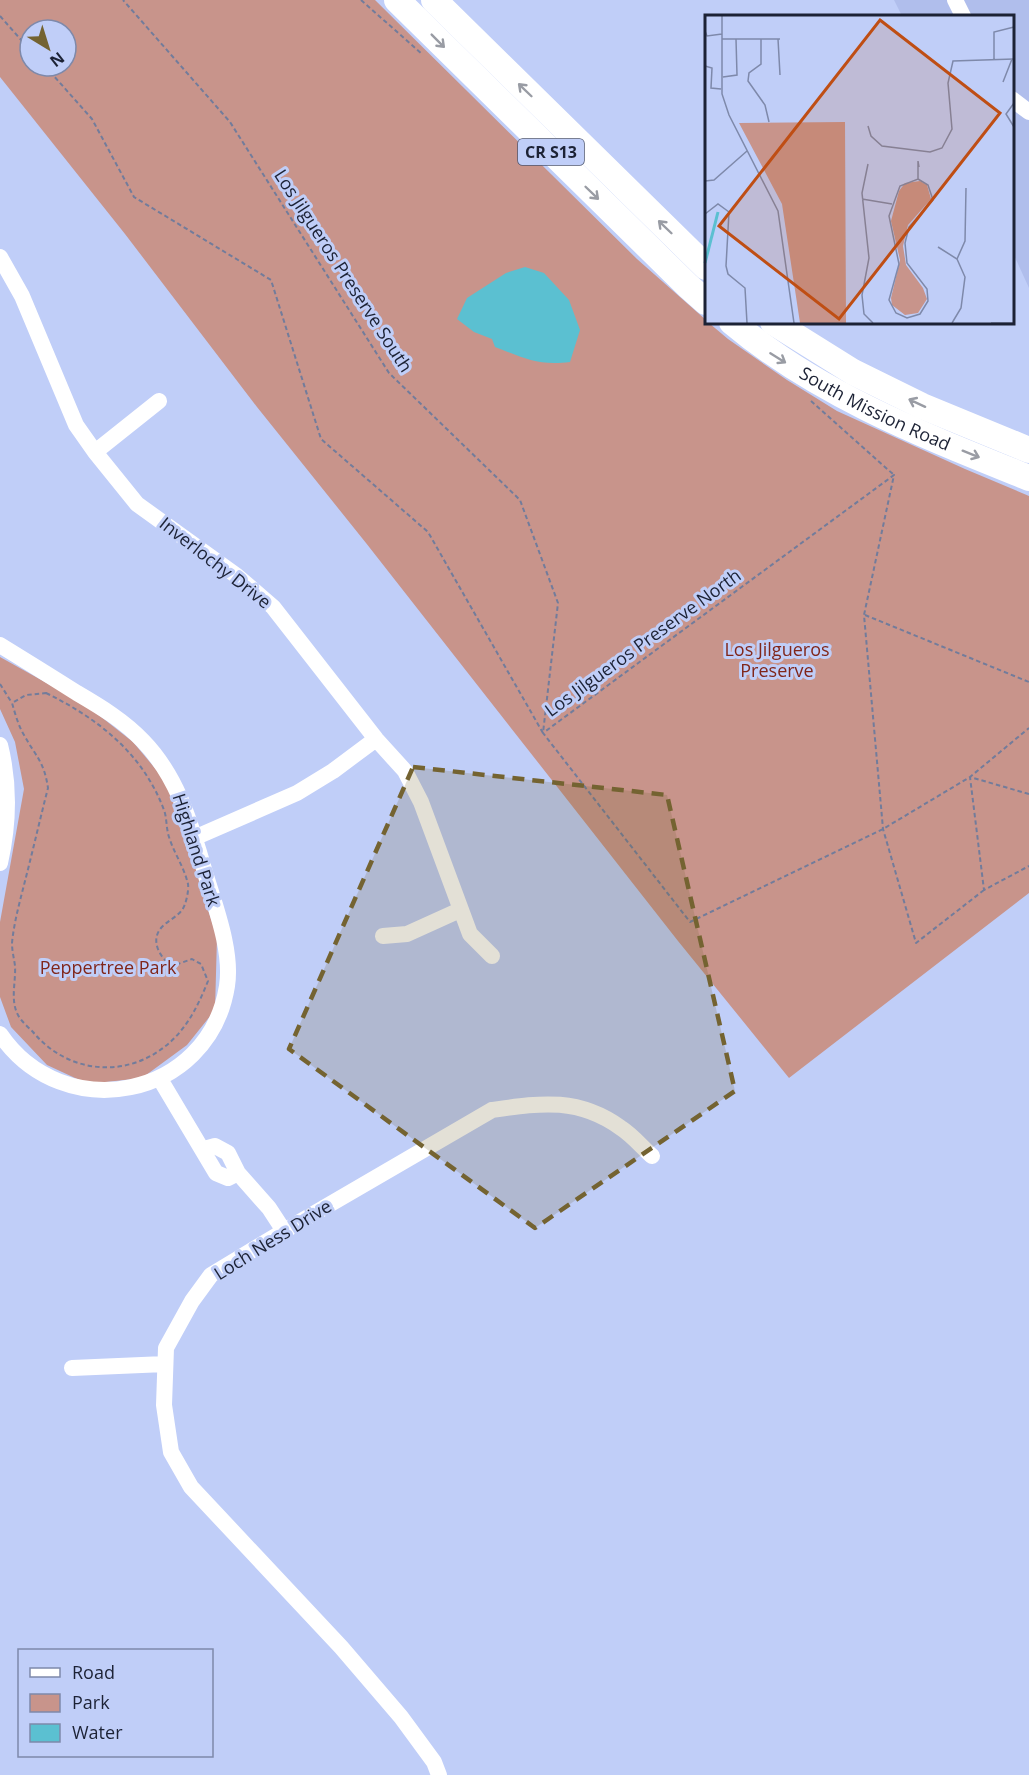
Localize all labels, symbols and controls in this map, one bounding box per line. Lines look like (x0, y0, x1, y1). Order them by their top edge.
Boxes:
inset map (705, 15, 1014, 324)
north arrow (18, 18, 78, 78)
one-way arrow (431, 34, 446, 49)
text: N (45, 47, 69, 72)
one-way arrow (518, 83, 533, 98)
road number: CR S13 (518, 139, 584, 165)
street label: Los Jilgueros Preserve South (269, 165, 418, 376)
one-way arrow (585, 185, 600, 200)
one-way arrow (657, 219, 672, 234)
one-way arrow (769, 352, 786, 364)
street label: South Mission Road (795, 361, 954, 456)
one-way arrow (908, 397, 926, 409)
one-way arrow (961, 449, 980, 460)
street label: Inverlochy Drive (155, 511, 276, 613)
street label: Los Jilgueros Preserve North (539, 563, 745, 722)
park label: Los Jilgueros Preserve (724, 637, 830, 682)
street label: Highland Park (167, 790, 227, 910)
park label: Peppertree Park (40, 955, 177, 979)
street label: Loch Ness Drive (209, 1193, 336, 1285)
legend (18, 1649, 213, 1757)
text: Road (72, 1660, 115, 1684)
text: Park (72, 1690, 110, 1714)
text: Water (72, 1720, 123, 1744)

